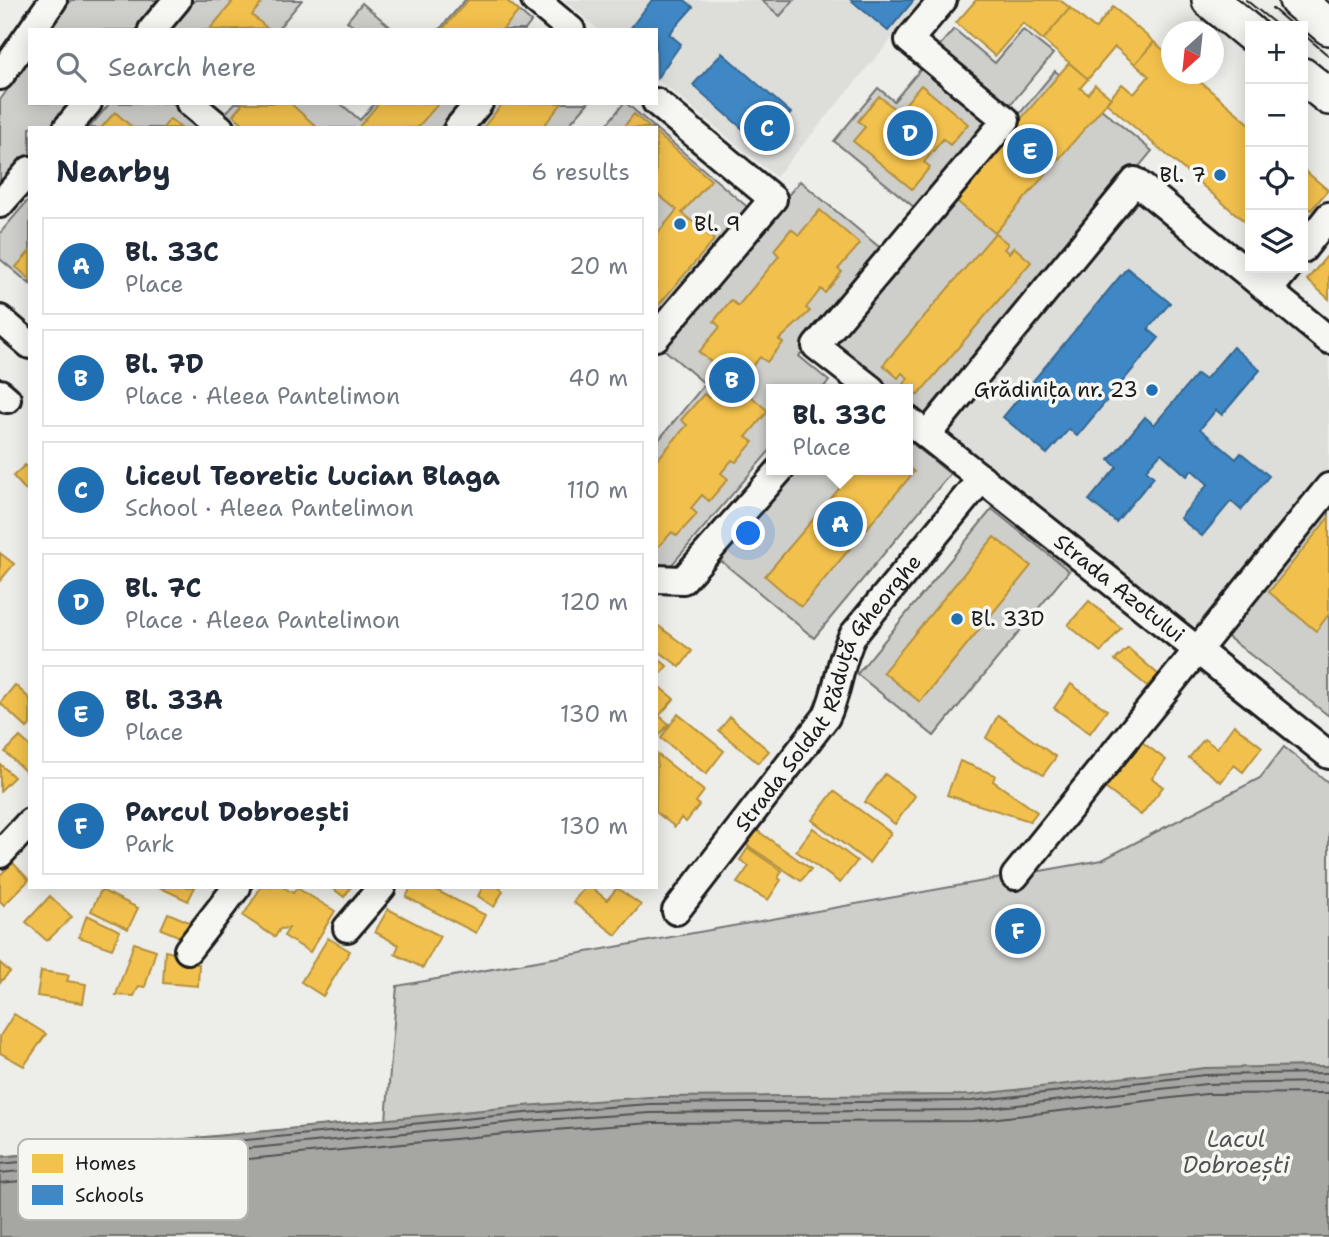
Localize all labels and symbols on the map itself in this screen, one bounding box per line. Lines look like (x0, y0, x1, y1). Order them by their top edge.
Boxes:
north arrow (1161, 21, 1224, 84)
pin: C (744, 102, 790, 154)
pin: D (887, 107, 933, 159)
pin: E (1007, 125, 1053, 177)
place label: Bl. 7 (1160, 161, 1206, 189)
marker: Bl. 7 (1212, 167, 1228, 183)
place label: Bl. 9 (694, 210, 740, 238)
marker: Bl. 9 (672, 216, 688, 232)
pin: B (709, 354, 755, 406)
place label: Grădinița nr. 23 (974, 376, 1138, 404)
marker: Grădinița nr. 23 (1144, 382, 1160, 398)
pin: A (817, 498, 863, 550)
your location (731, 516, 765, 550)
street label: Strada Azotului (1048, 527, 1190, 649)
street label: Strada Soldat Răduță Gheorghe (728, 548, 928, 838)
place label: Bl. 33D (971, 605, 1044, 633)
marker: Bl. 33D (949, 611, 965, 627)
pin: F (995, 905, 1041, 957)
water label: Lacul Dobroești (1182, 1124, 1290, 1181)
legend (18, 1139, 248, 1220)
text: Homes (75, 1151, 136, 1176)
text: Schools (75, 1183, 144, 1208)

